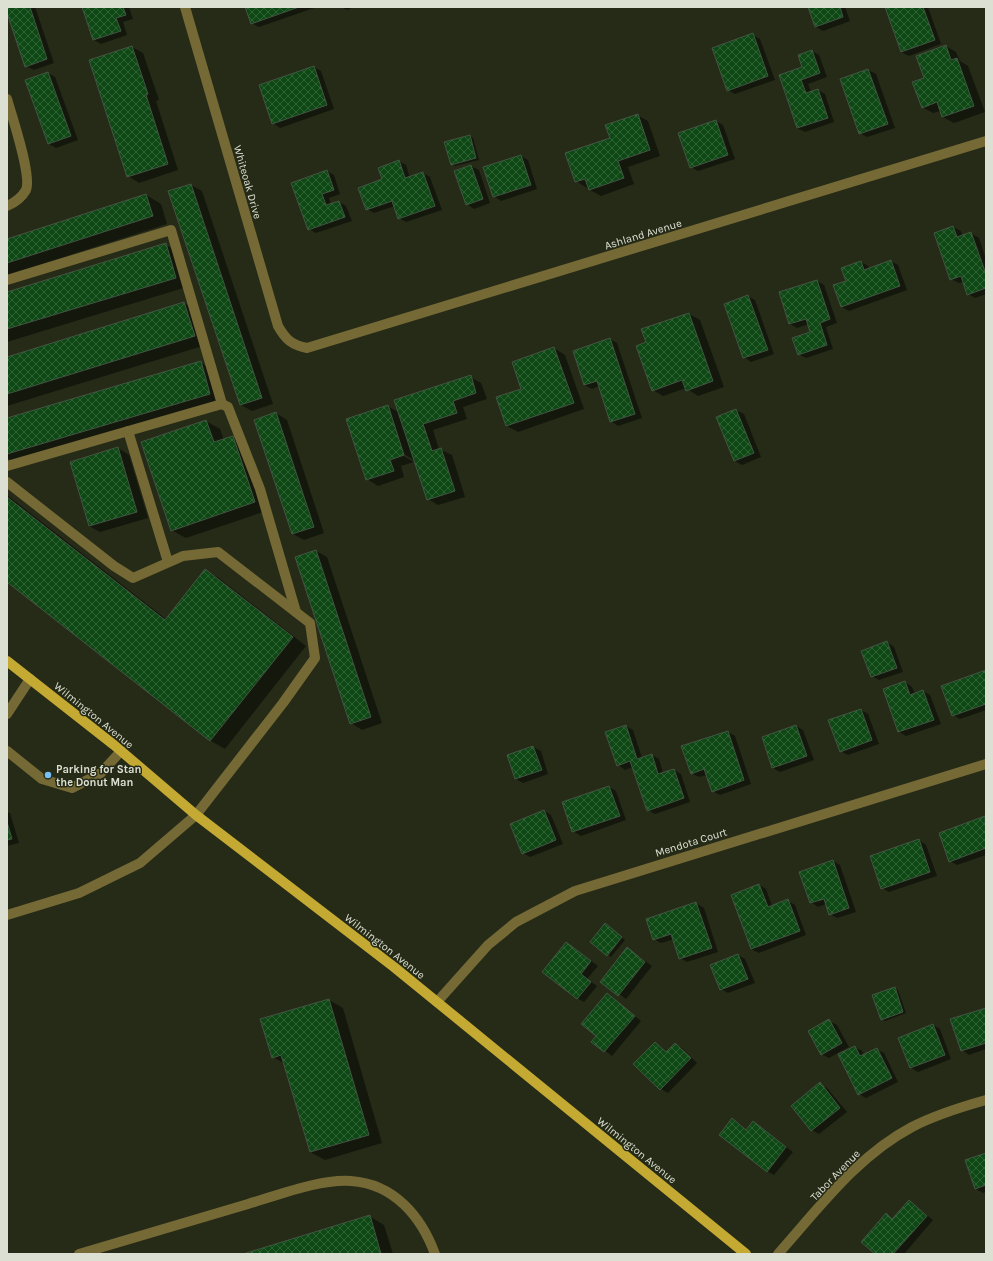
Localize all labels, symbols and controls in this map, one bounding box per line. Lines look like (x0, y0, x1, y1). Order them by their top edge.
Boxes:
street label: Whiteoak Drive (231, 144, 264, 221)
street label: Ashland Avenue (603, 216, 684, 252)
street label: Wilmington Avenue (51, 679, 136, 752)
place label: Parking for Stan the Donut Man (56, 763, 141, 789)
marker: Parking for Stan the Donut Man (43, 770, 53, 780)
street label: Mendota Court (654, 825, 729, 860)
street label: Wilmington Avenue (342, 911, 428, 982)
street label: Wilmington Avenue (594, 1114, 679, 1187)
street label: Tabor Avenue (808, 1147, 863, 1204)

